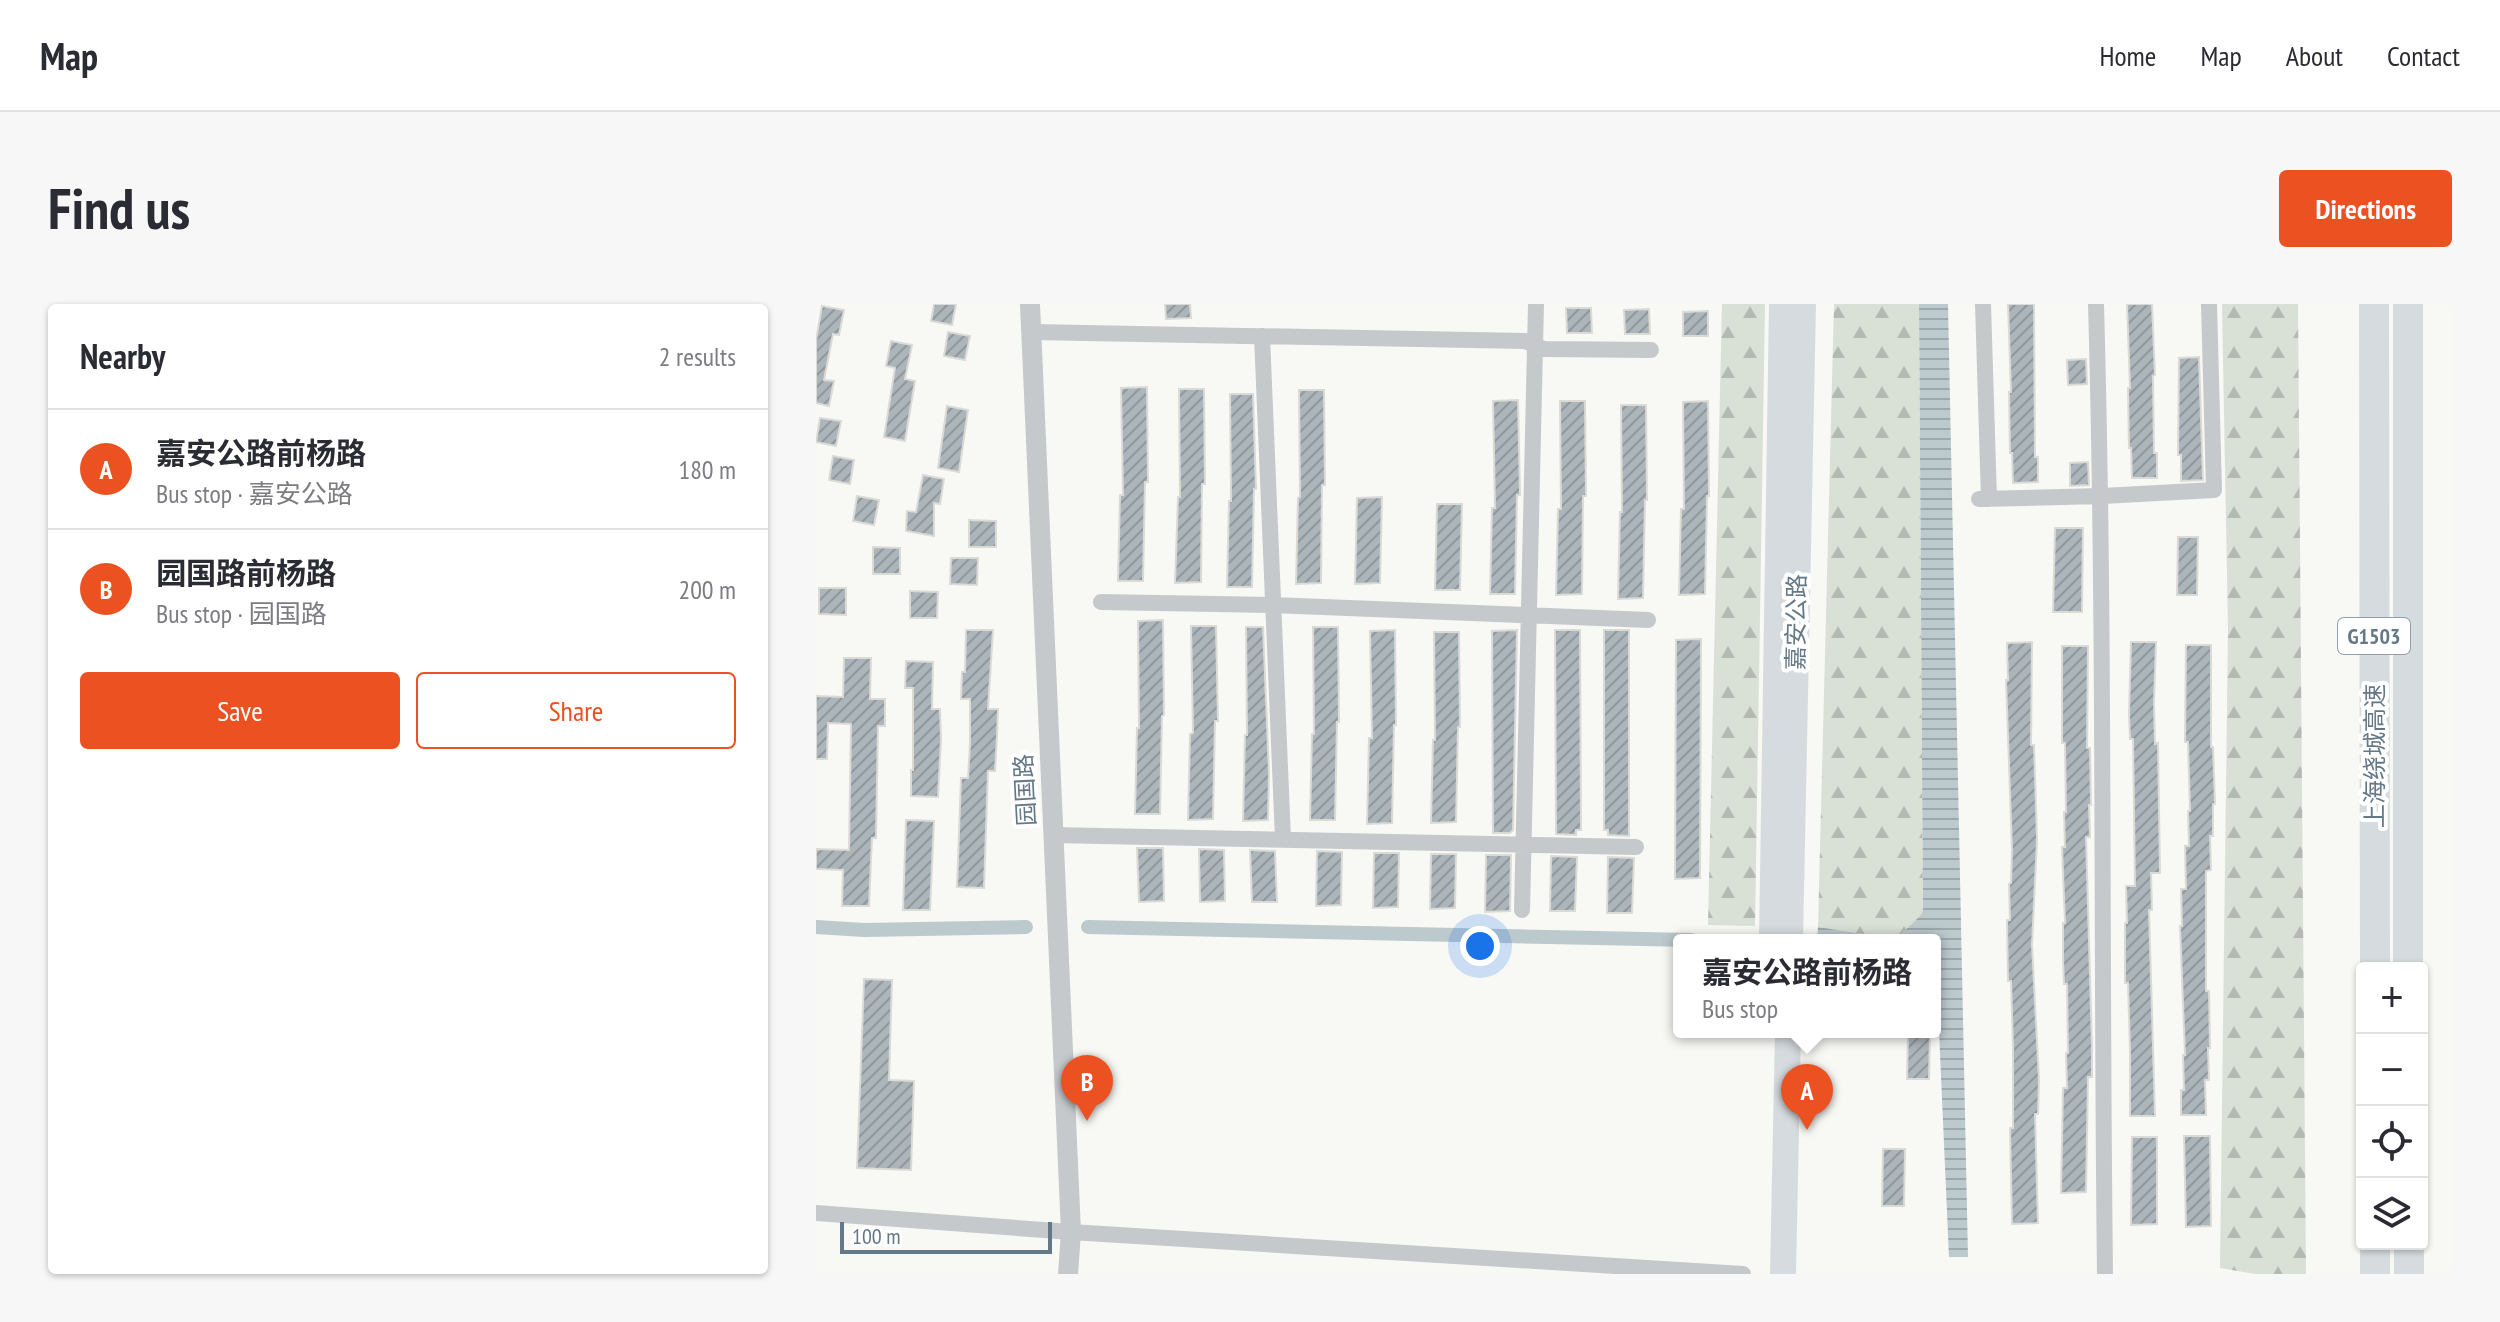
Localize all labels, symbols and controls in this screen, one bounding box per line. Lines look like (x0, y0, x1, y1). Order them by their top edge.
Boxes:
text: Map (40, 31, 98, 80)
text: Home (2100, 37, 2156, 74)
text: Map (2200, 37, 2242, 74)
text: About (2286, 37, 2343, 74)
text: Contact (2387, 37, 2460, 74)
button: Directions (2279, 170, 2452, 247)
text: Find us (48, 172, 190, 244)
text: Nearby (80, 334, 165, 378)
text: 2 results (659, 340, 736, 373)
text: 嘉安公路前杨路 (156, 433, 366, 472)
text: A (99, 453, 113, 486)
text: 180 m (678, 453, 736, 486)
text: Bus stop · 嘉安公路 (156, 477, 353, 510)
text: 园国路前杨路 (156, 553, 336, 592)
text: B (100, 573, 112, 606)
text: 200 m (678, 573, 736, 606)
street label: 嘉安公路 (1780, 574, 1812, 670)
text: Bus stop · 园国路 (156, 597, 327, 630)
road number: G1503 (2338, 618, 2410, 654)
button: Save (80, 672, 400, 749)
button: Share (416, 672, 736, 749)
street label: 上海绕城高速 (2359, 684, 2390, 828)
street label: 园国路 (1008, 753, 1042, 827)
your location (1460, 926, 1500, 966)
popup (1673, 934, 1941, 1038)
text: 嘉安公路前杨路 (1702, 952, 1912, 991)
map controls (2356, 962, 2428, 1250)
button: + (2356, 962, 2428, 1034)
text: Bus stop (1702, 992, 1778, 1025)
button: − (2356, 1034, 2428, 1106)
pin: B (1061, 1055, 1113, 1121)
pin: A (1781, 1064, 1833, 1130)
button: locate (2356, 1106, 2428, 1178)
button: layers (2356, 1178, 2428, 1250)
scale bar (840, 1218, 1052, 1254)
text: 100 m (852, 1222, 901, 1250)

